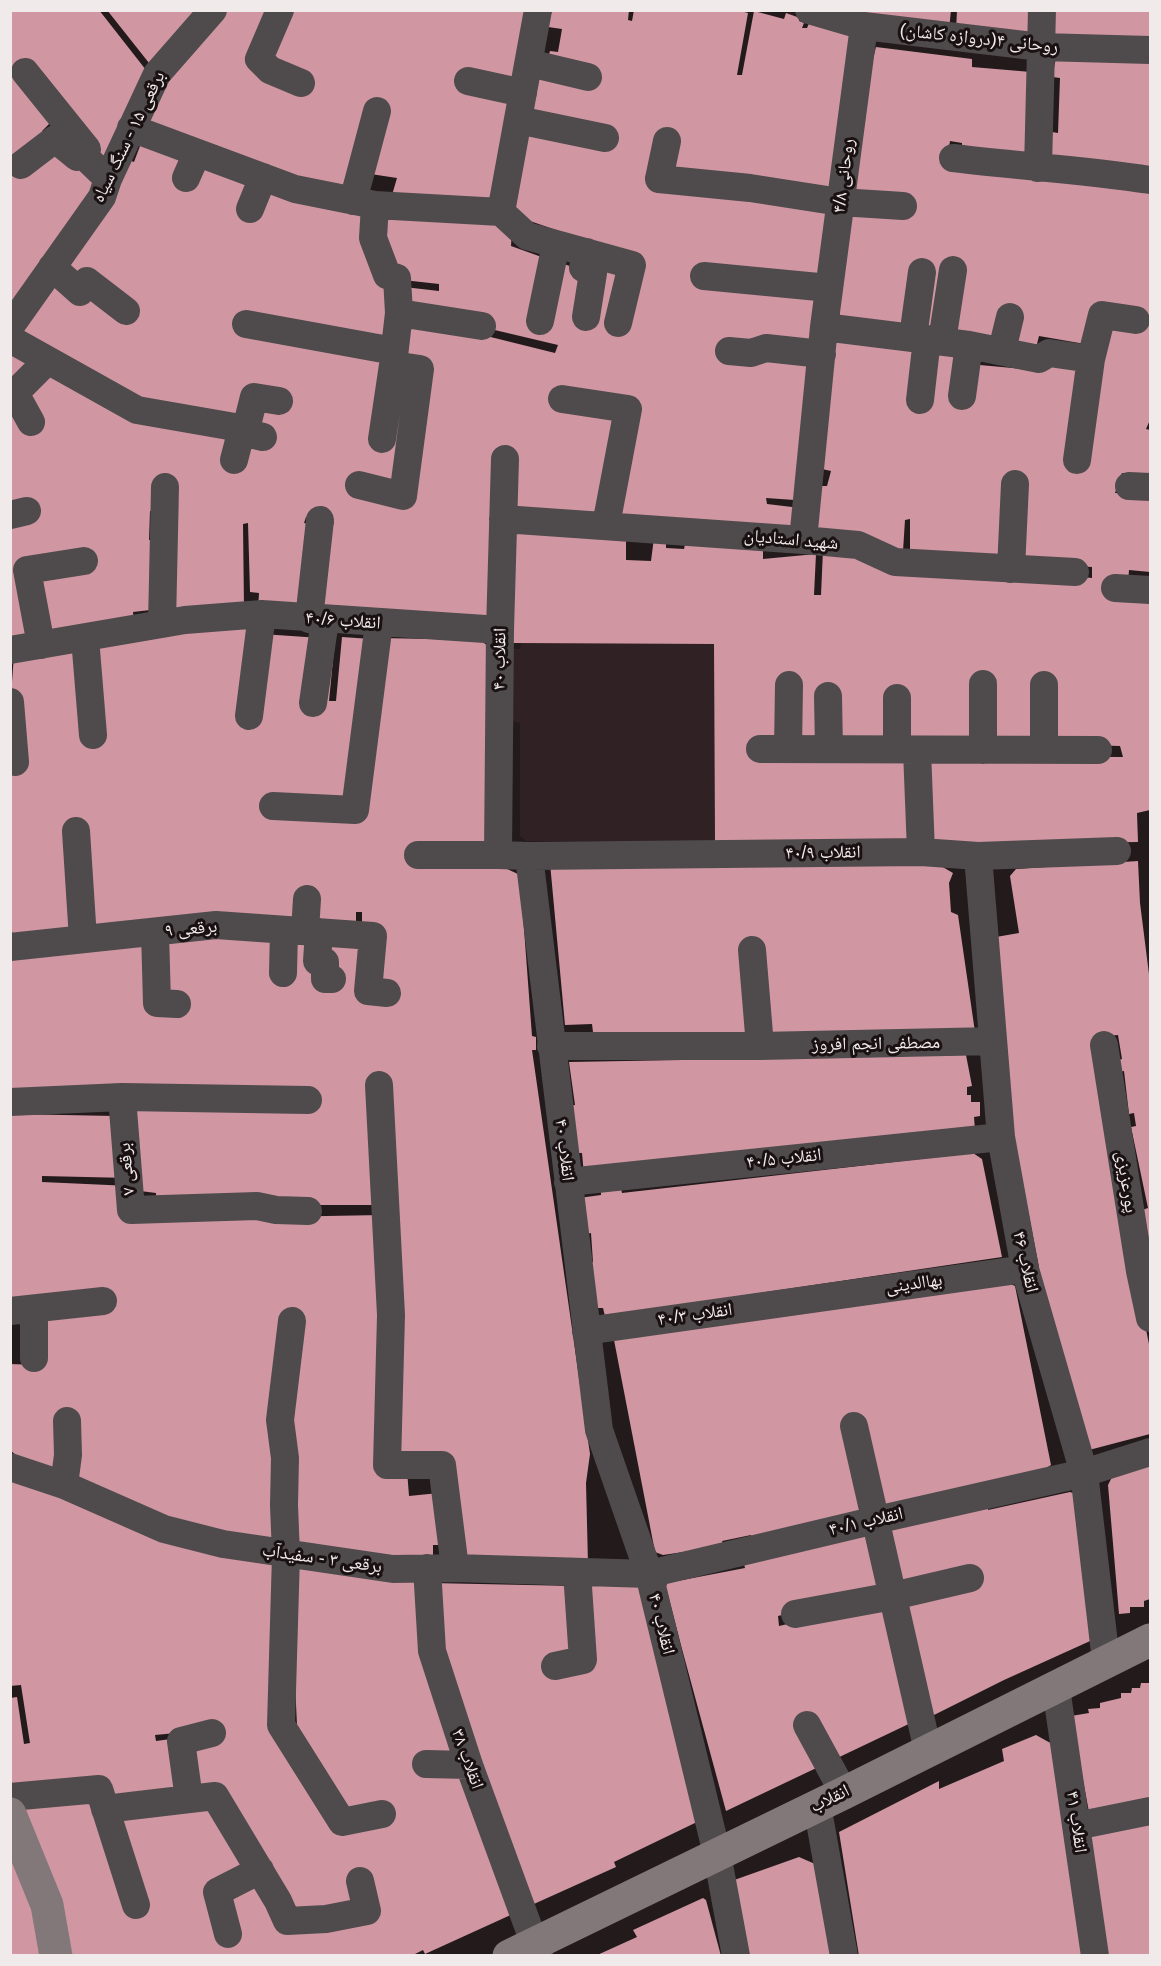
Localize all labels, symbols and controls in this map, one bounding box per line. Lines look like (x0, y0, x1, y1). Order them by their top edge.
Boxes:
street label: روحانی ۴(دروازه کاشان) (899, 20, 1059, 58)
street label: برقعی ۱۵ - سنگ سیاه (88, 68, 170, 206)
street label: روحانی ۴/۸ (829, 138, 859, 214)
street label: شهید استادیان (743, 525, 839, 555)
street label: انقلاب ۴۰/۶ (305, 608, 381, 634)
street label: انقلاب ۴۰ (489, 628, 511, 690)
street label: انقلاب ۴۰/۹ (785, 842, 861, 864)
street label: برقعی ۹ (164, 916, 218, 942)
street label: مصطفی انجم افروز (812, 1032, 940, 1056)
street label: انقلاب ۴۰ (549, 1118, 579, 1182)
street label: برقعی ۷ (114, 1142, 140, 1196)
street label: انقلاب ۴۰/۵ (745, 1144, 823, 1174)
street label: پورعزیزی (1110, 1149, 1142, 1215)
street label: انقلاب ۴۶ (1007, 1229, 1043, 1295)
street label: بهاالدینی (884, 1269, 944, 1299)
street label: انقلاب ۴۰/۳ (656, 1299, 734, 1331)
street label: انقلاب ۴۰/۱ (827, 1503, 905, 1541)
street label: برقعی ۳ - سفیدآب (261, 1540, 383, 1578)
street label: انقلاب ۴۰ (643, 1591, 679, 1657)
street label: انقلاب ۳۸ (446, 1726, 488, 1792)
street label: انقلاب (807, 1780, 853, 1818)
street label: انقلاب ۴۱ (1061, 1790, 1091, 1854)

